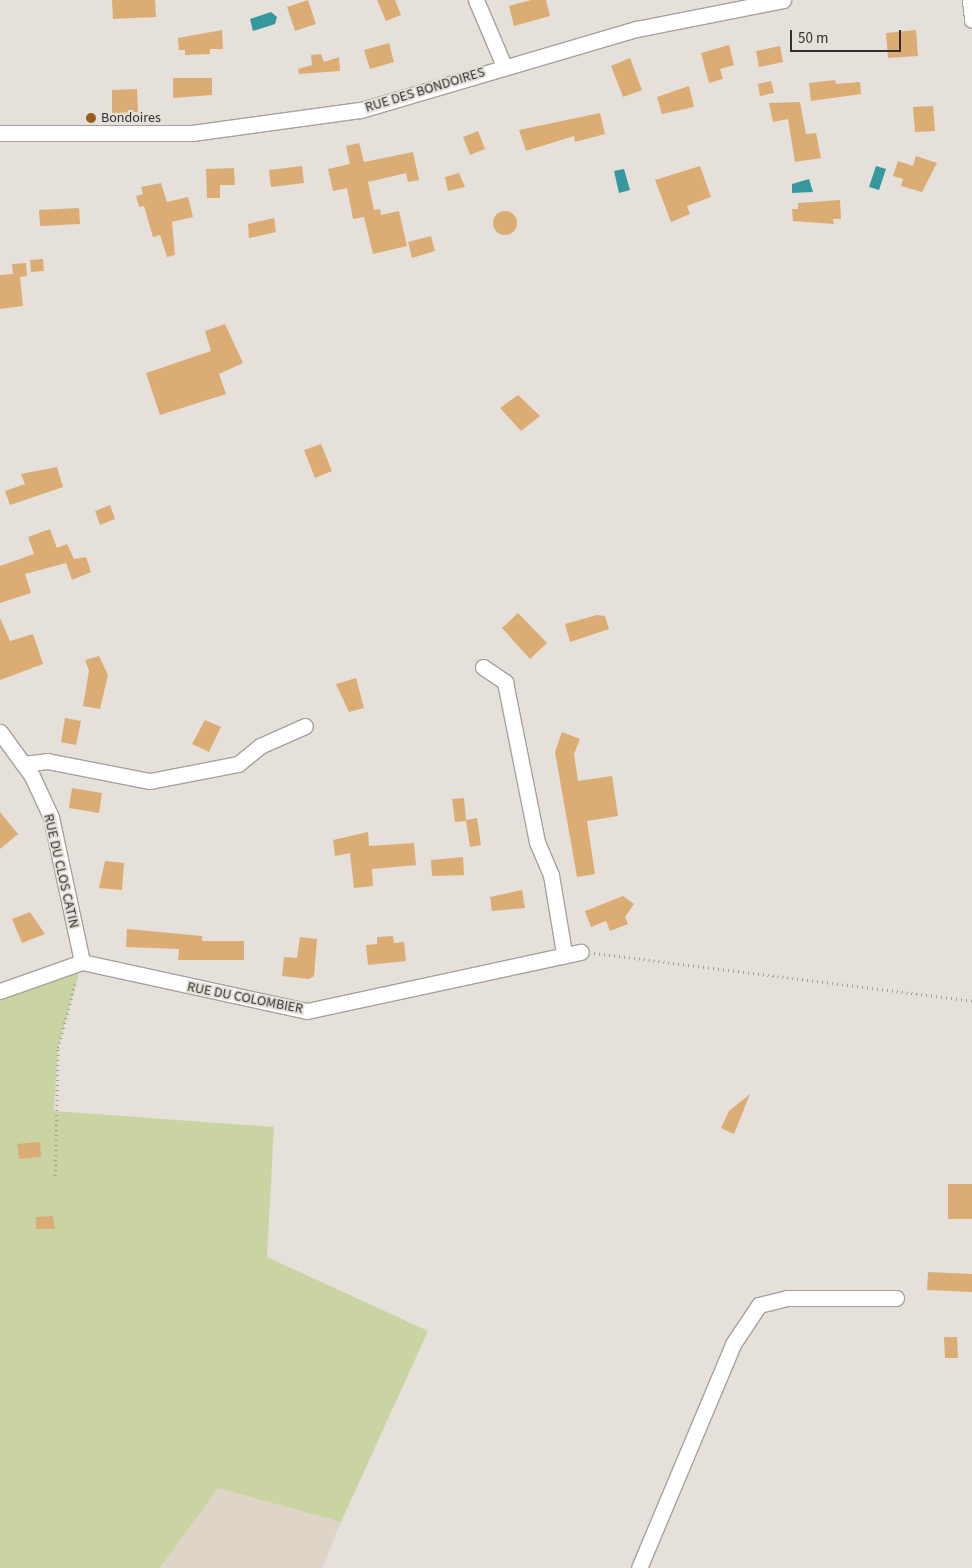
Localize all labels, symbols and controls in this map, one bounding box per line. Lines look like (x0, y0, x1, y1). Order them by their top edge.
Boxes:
scale bar (792, 20, 903, 52)
text: 50 m (798, 28, 828, 49)
street label: RUE DES BONDOIRES (363, 64, 487, 116)
place label: Bondoires (101, 110, 161, 126)
marker: Bondoires (85, 112, 97, 124)
street label: RUE DU CLOS CATIN (40, 812, 82, 930)
street label: RUE DU COLOMBIER (186, 979, 304, 1017)

